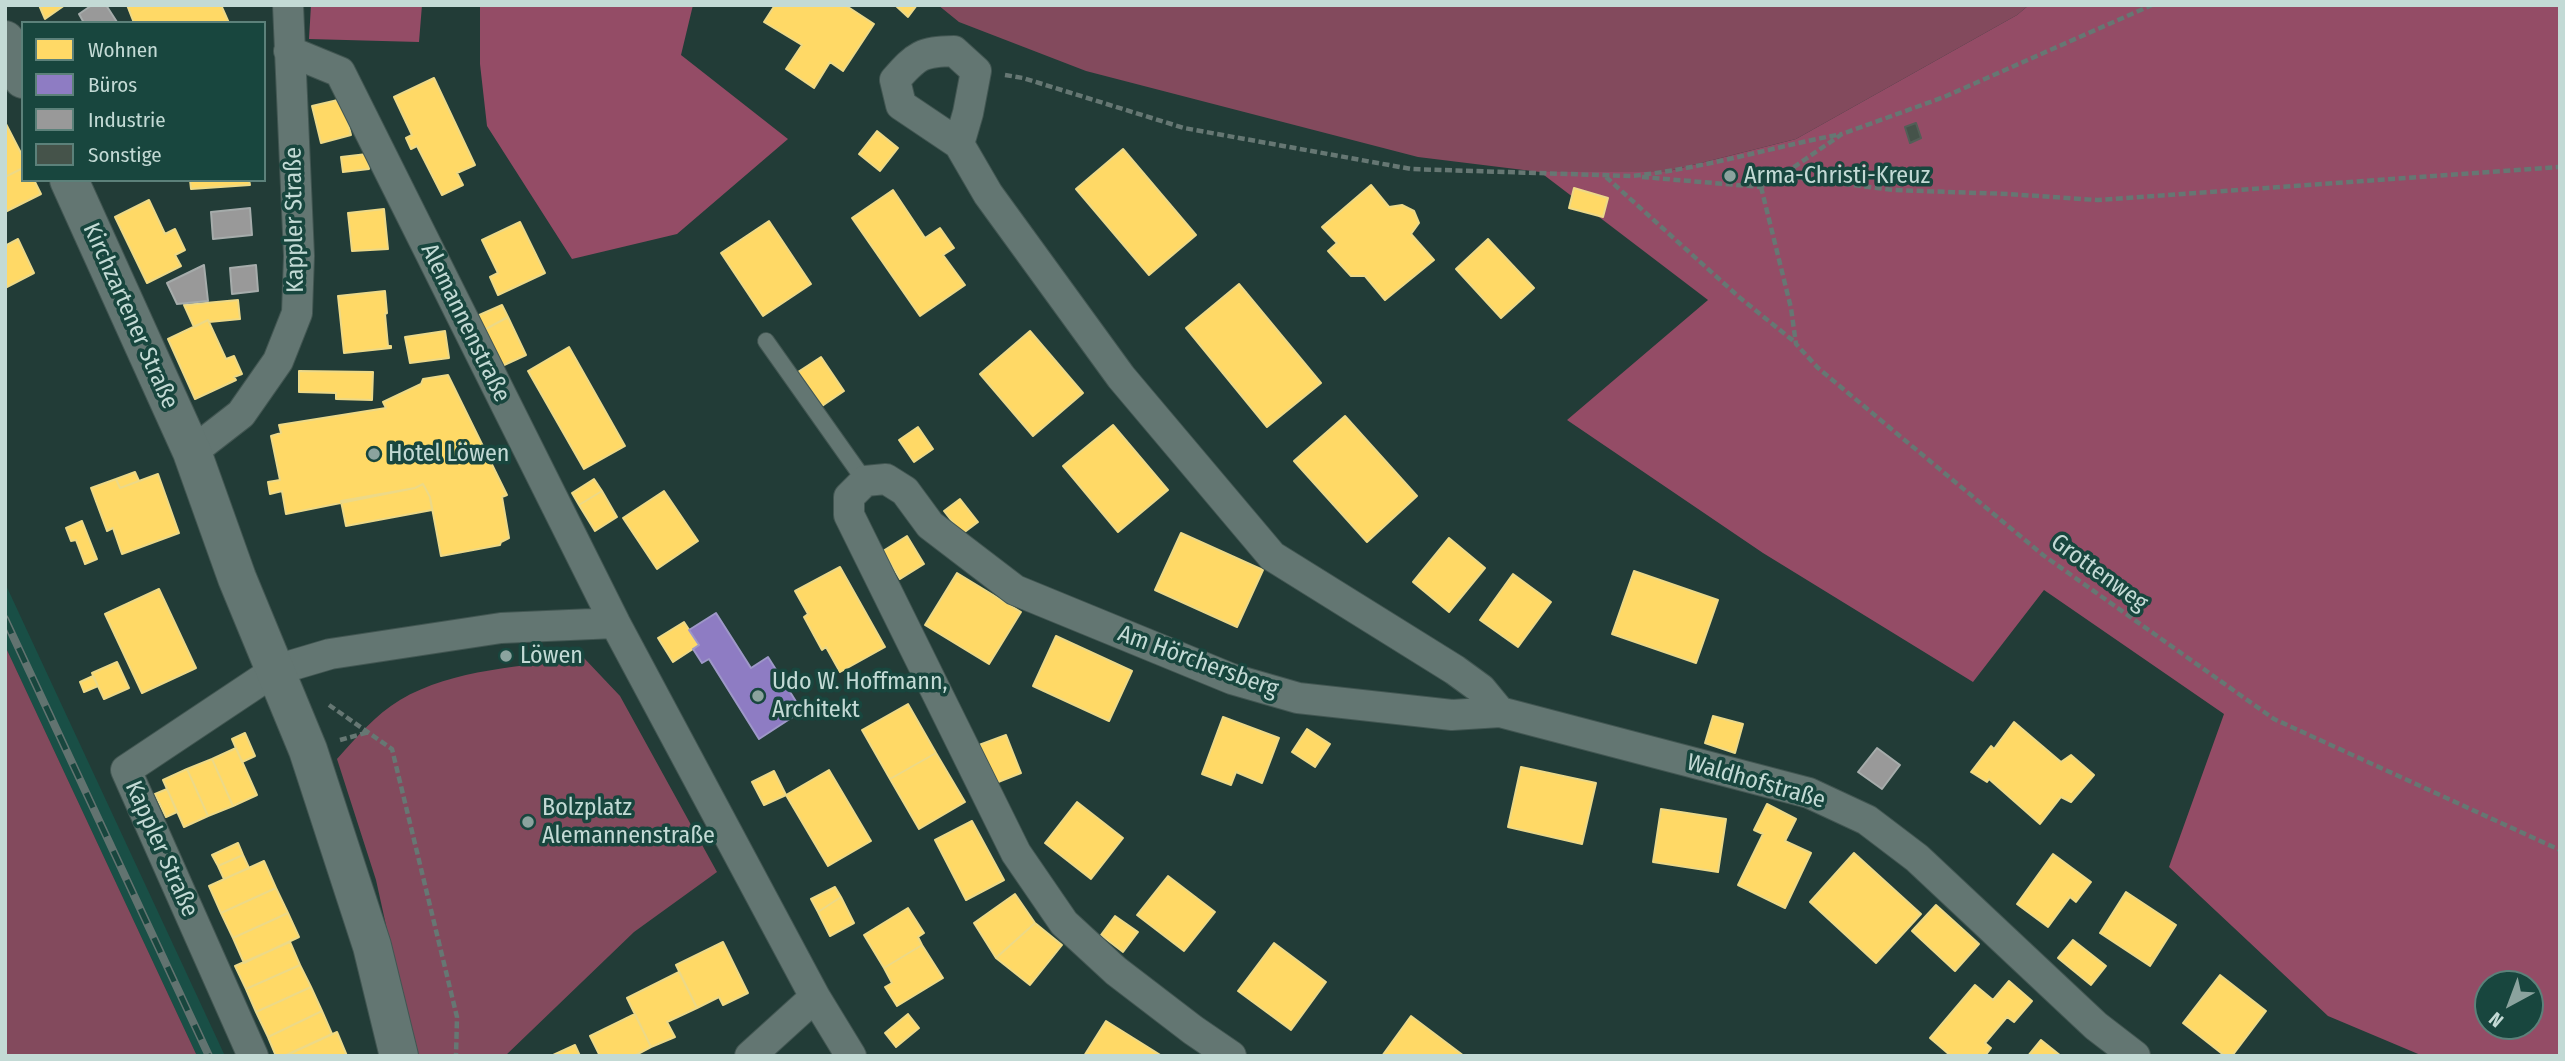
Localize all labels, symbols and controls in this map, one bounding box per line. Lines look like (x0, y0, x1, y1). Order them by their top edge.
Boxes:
legend (21, 21, 266, 182)
text: Wohnen (88, 37, 158, 63)
text: Büros (88, 72, 137, 98)
text: Industrie (88, 107, 166, 133)
text: Sonstige (88, 142, 162, 168)
street label: Kappler Straße (279, 147, 311, 293)
place label: Arma-Christi-Kreuz (1744, 162, 1930, 190)
marker: Arma-Christi-Kreuz (1722, 168, 1738, 184)
street label: Kirchzartener Straße (76, 219, 184, 413)
street label: Alemannenstraße (414, 239, 516, 407)
place label: Hotel Löwen (388, 440, 509, 468)
marker: Hotel Löwen (366, 446, 382, 462)
street label: Grottenweg (2045, 528, 2153, 618)
street label: Am Hörchersberg (1114, 620, 1282, 704)
place label: Löwen (520, 642, 583, 670)
marker: Löwen (498, 648, 514, 664)
place label: Udo W. Hoffmann, Architekt (772, 668, 948, 724)
marker: Udo W. Hoffmann, Architekt (750, 688, 766, 704)
street label: Waldhofstraße (1684, 749, 1828, 815)
street label: Kappler Straße (118, 777, 204, 921)
place label: Bolzplatz Alemannenstraße (542, 794, 715, 850)
marker: Bolzplatz Alemannenstraße (520, 814, 536, 830)
north arrow (2474, 970, 2544, 1040)
text: N (2484, 1007, 2508, 1032)

